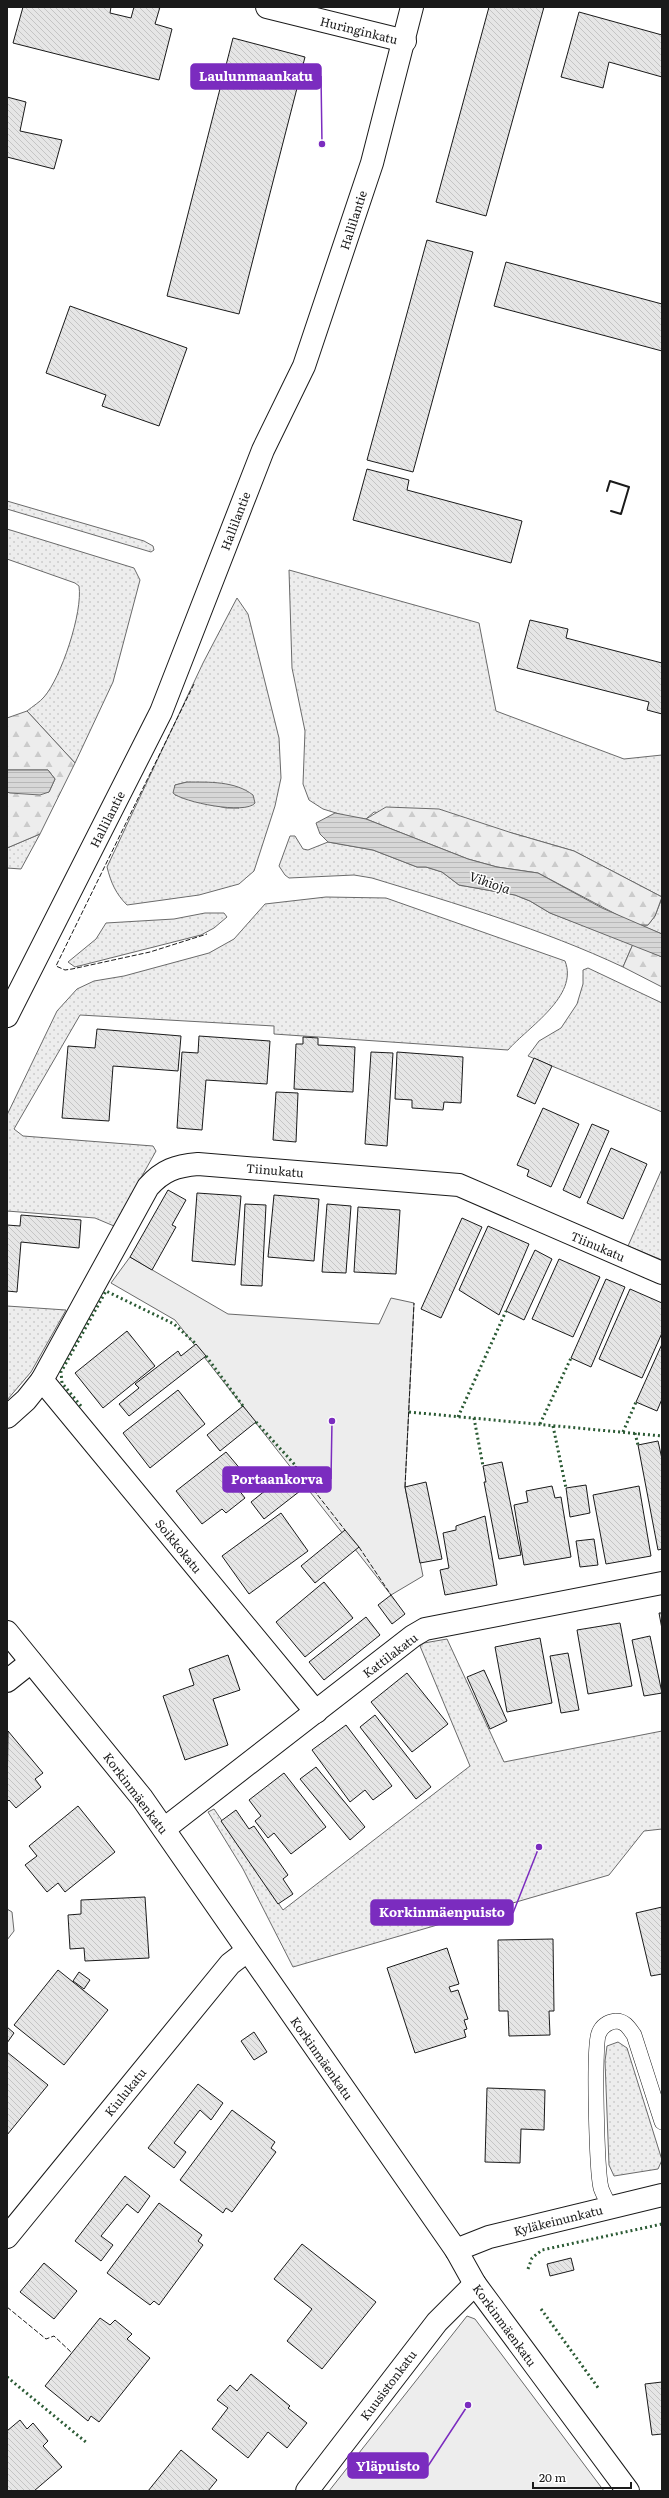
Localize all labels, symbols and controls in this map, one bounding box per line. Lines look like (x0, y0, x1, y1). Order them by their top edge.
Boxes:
street label: Huringinkatu (318, 12, 400, 48)
callout: Laulunmaankatu (191, 64, 321, 89)
text: Laulunmaankatu (199, 66, 313, 85)
street label: Hallilantie (335, 188, 371, 252)
street label: Hallilantie (216, 489, 254, 553)
street label: Hallilantie (85, 787, 129, 851)
water label: Vihioja (467, 866, 514, 898)
street label: Tiinukatu (245, 1159, 305, 1182)
street label: Tiinukatu (568, 1226, 628, 1266)
callout: Portaankorva (223, 1467, 331, 1492)
text: Portaankorva (231, 1469, 323, 1488)
street label: Soikkokatu (151, 1515, 207, 1577)
street label: Kattilakatu (359, 1628, 422, 1682)
street label: Korkinmäenkatu (99, 1748, 173, 1838)
callout: Korkinmäenpuisto (371, 1900, 513, 1925)
text: Korkinmäenpuisto (379, 1902, 505, 1921)
street label: Korkinmäenkatu (286, 2013, 358, 2104)
street label: Kiulukatu (100, 2064, 150, 2120)
street label: Kyläkeinunkatu (511, 2200, 605, 2240)
street label: Korkinmäenkatu (469, 2280, 541, 2370)
street label: Kuusistonkatu (356, 2346, 421, 2424)
callout: Yläpuisto (348, 2453, 428, 2478)
text: Yläpuisto (356, 2456, 420, 2475)
scale bar (533, 2464, 631, 2490)
text: 20 m (539, 2468, 566, 2486)

